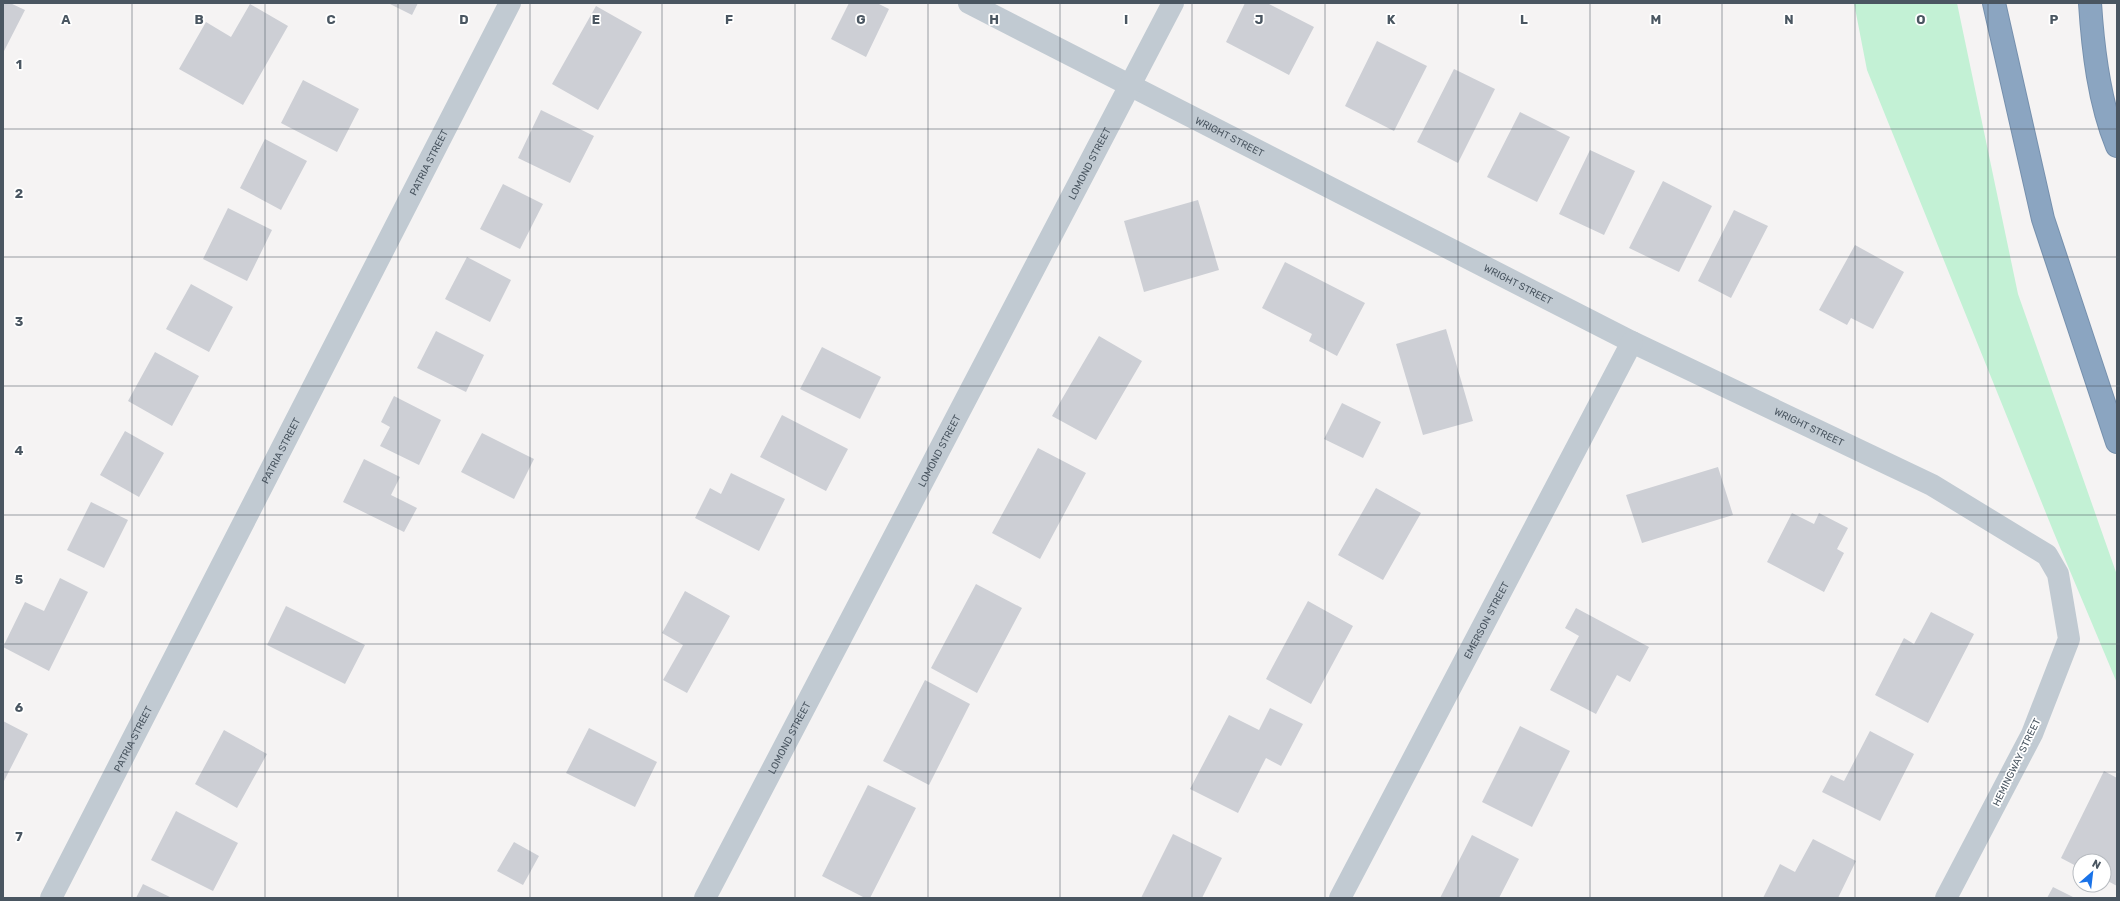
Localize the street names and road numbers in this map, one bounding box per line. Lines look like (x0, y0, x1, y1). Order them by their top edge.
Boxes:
street label: WRIGHT STREET (1193, 115, 1266, 160)
street label: LOMOND STREET (1066, 126, 1114, 202)
street label: PATRIA STREET (407, 127, 451, 198)
street label: WRIGHT STREET (1481, 262, 1555, 307)
street label: WRIGHT STREET (1772, 406, 1846, 449)
street label: LOMOND STREET (916, 413, 964, 489)
street label: PATRIA STREET (260, 416, 303, 486)
street label: EMERSON STREET (1462, 580, 1512, 661)
street label: LOMOND STREET (766, 700, 814, 776)
street label: PATRIA STREET (112, 704, 156, 774)
street label: HEMINGWAY STREET (1990, 716, 2043, 808)

